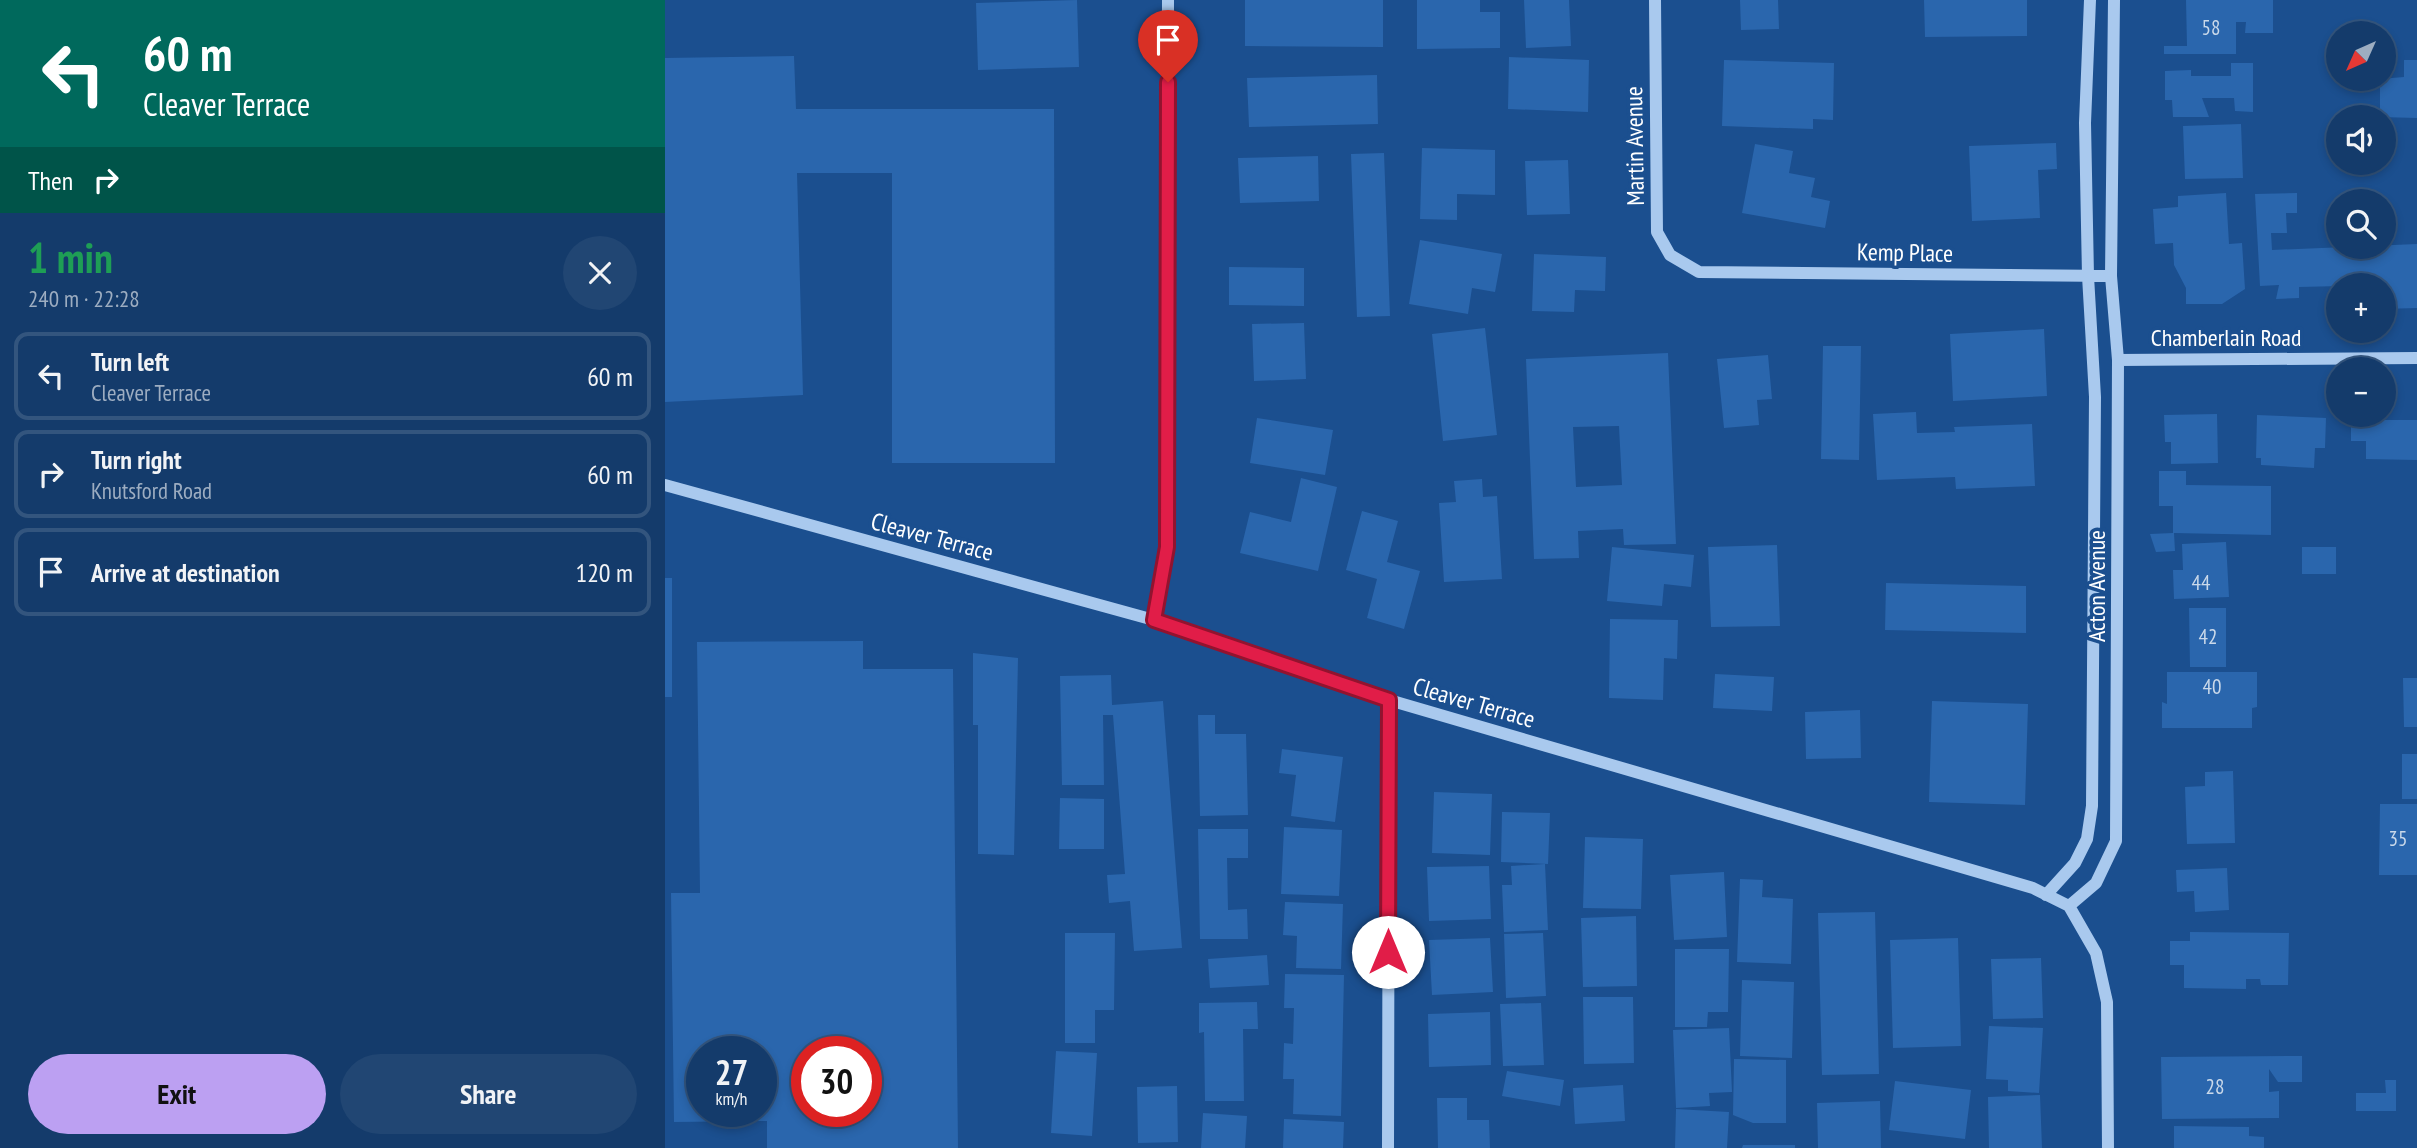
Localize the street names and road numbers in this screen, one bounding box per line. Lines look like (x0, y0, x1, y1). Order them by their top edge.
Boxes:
street label: Martin Avenue (1618, 86, 1651, 206)
street label: Kemp Place (1857, 236, 1953, 269)
street label: Chamberlain Road (2151, 322, 2301, 353)
street label: Cleaver Terrace (868, 505, 997, 568)
street label: Acton Avenue (2081, 530, 2112, 642)
street label: Cleaver Terrace (1410, 670, 1539, 735)

